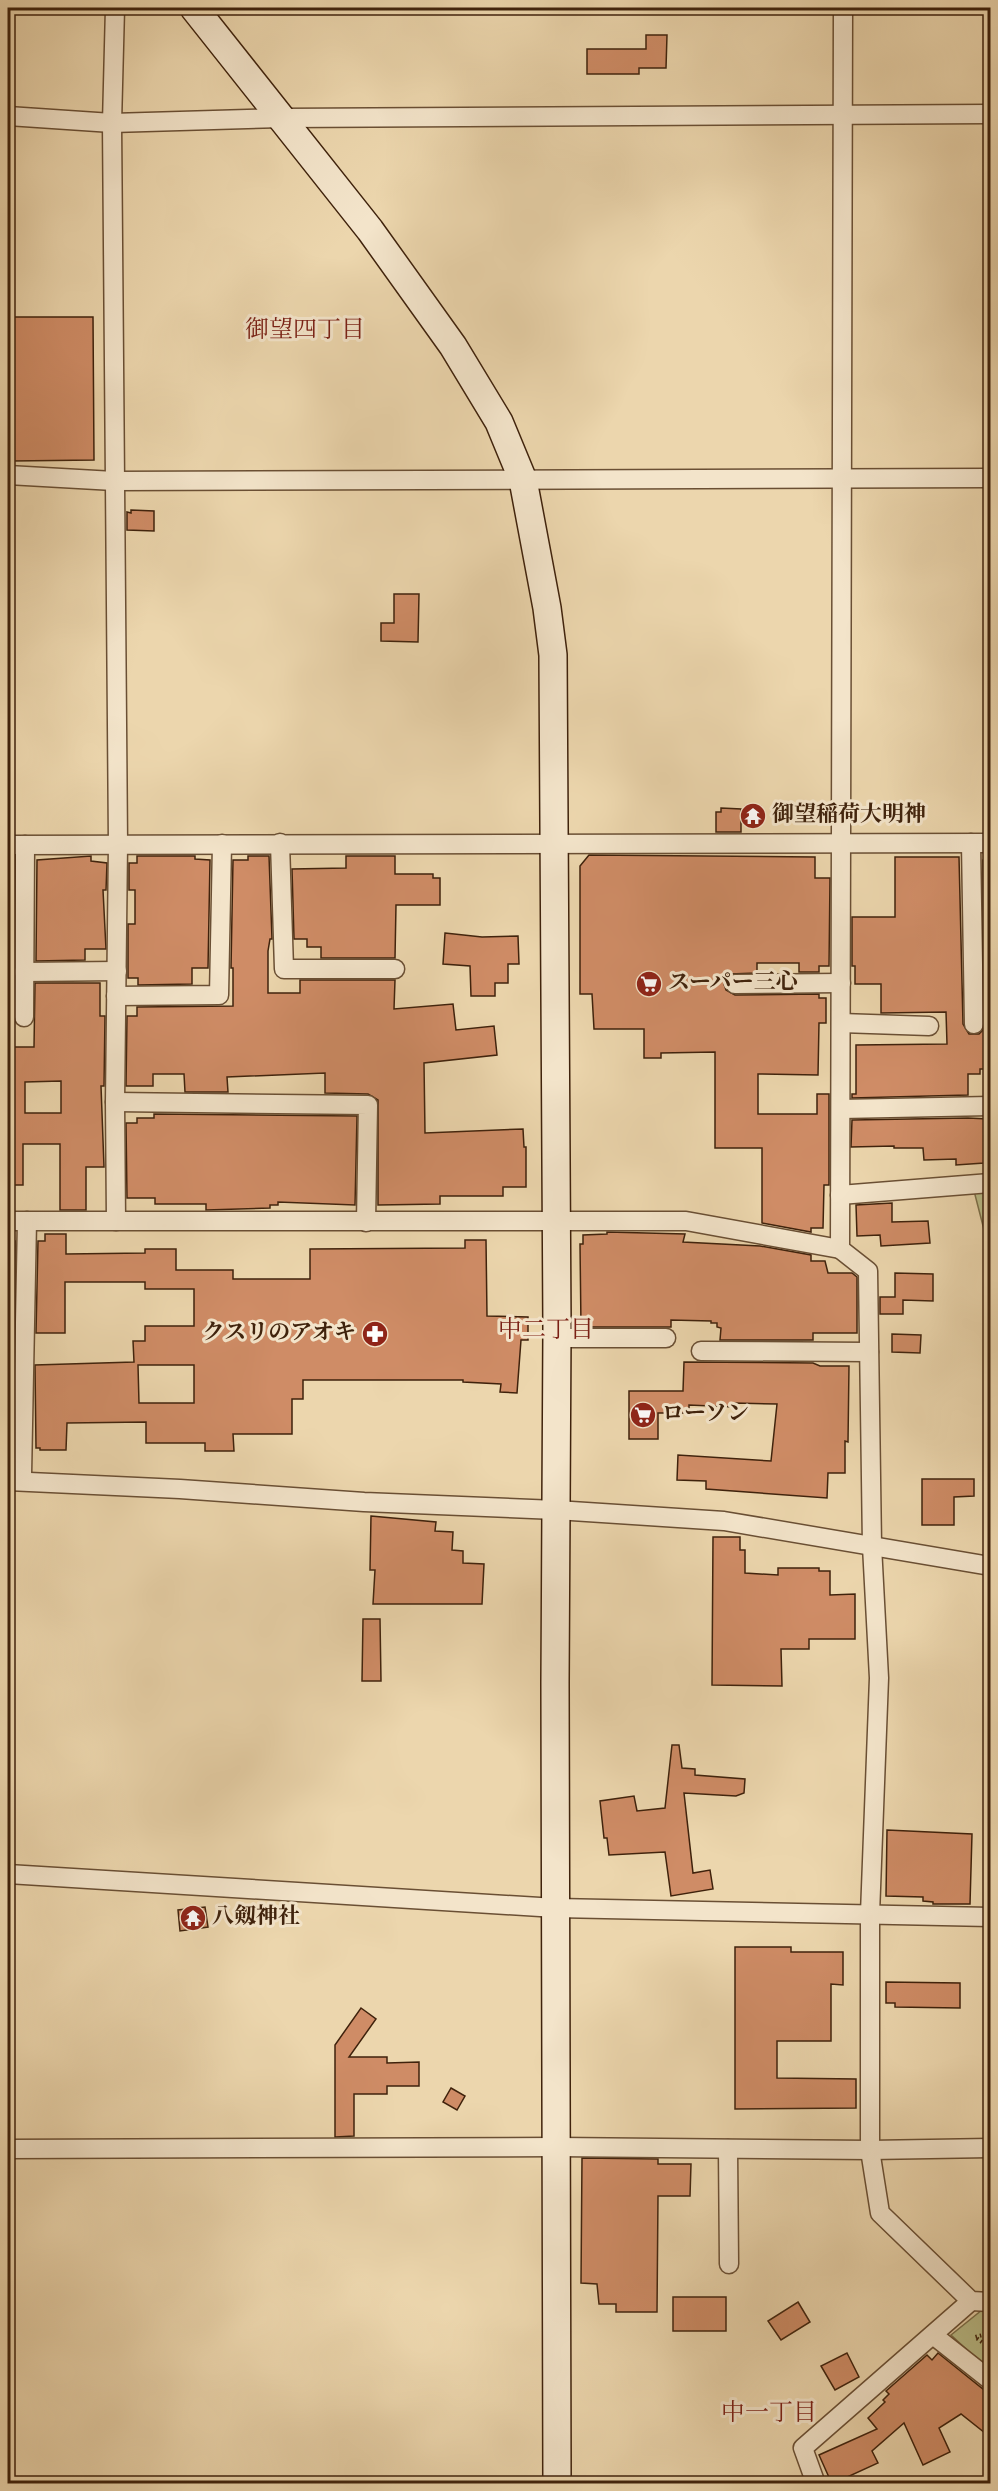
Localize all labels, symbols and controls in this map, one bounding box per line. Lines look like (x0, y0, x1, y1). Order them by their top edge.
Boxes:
district label: 御望四丁目 (245, 314, 365, 348)
place label: 御望稲荷大明神 (772, 800, 926, 832)
temple icon: 御望稲荷大明神 (738, 801, 768, 831)
place label: スーパー三心 (668, 968, 798, 1000)
supermarket icon: スーパー三心 (634, 969, 664, 999)
district label: 中二丁目 (498, 1314, 594, 1348)
place label: クスリのアオキ (202, 1318, 356, 1350)
pharmacy icon: クスリのアオキ (360, 1319, 390, 1349)
place label: ローソン (662, 1399, 749, 1431)
supermarket icon: ローソン (628, 1400, 658, 1430)
place label: 八剱神社 (212, 1902, 300, 1934)
temple icon: 八剱神社 (178, 1903, 208, 1933)
district label: 中一丁目 (721, 2397, 817, 2431)

